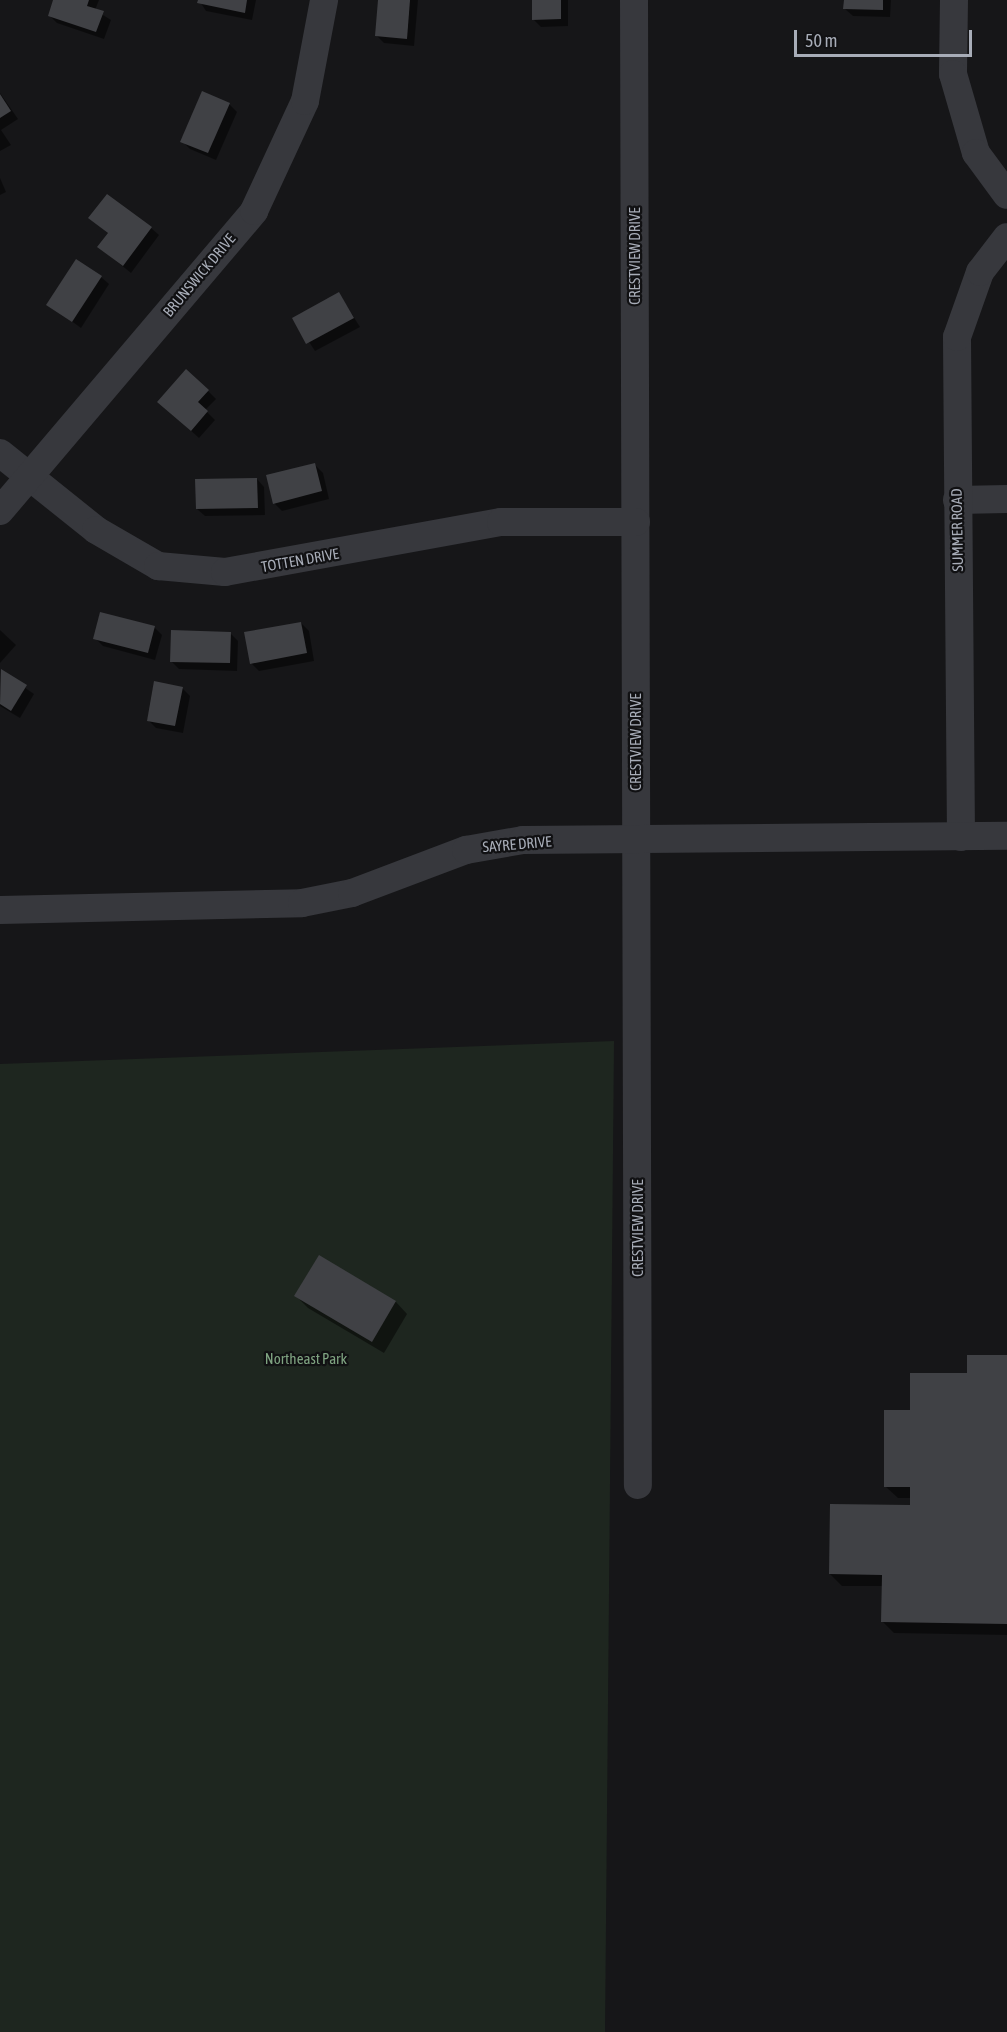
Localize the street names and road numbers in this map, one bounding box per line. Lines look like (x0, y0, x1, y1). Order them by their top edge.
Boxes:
street label: CRESTVIEW DRIVE (626, 207, 644, 305)
street label: BRUNSWICK DRIVE (159, 230, 239, 320)
street label: SUMMER ROAD (947, 488, 967, 572)
street label: TOTTEN DRIVE (260, 544, 340, 576)
street label: CRESTVIEW DRIVE (627, 693, 645, 791)
street label: SAYRE DRIVE (482, 832, 552, 856)
street label: CRESTVIEW DRIVE (629, 1179, 647, 1277)

